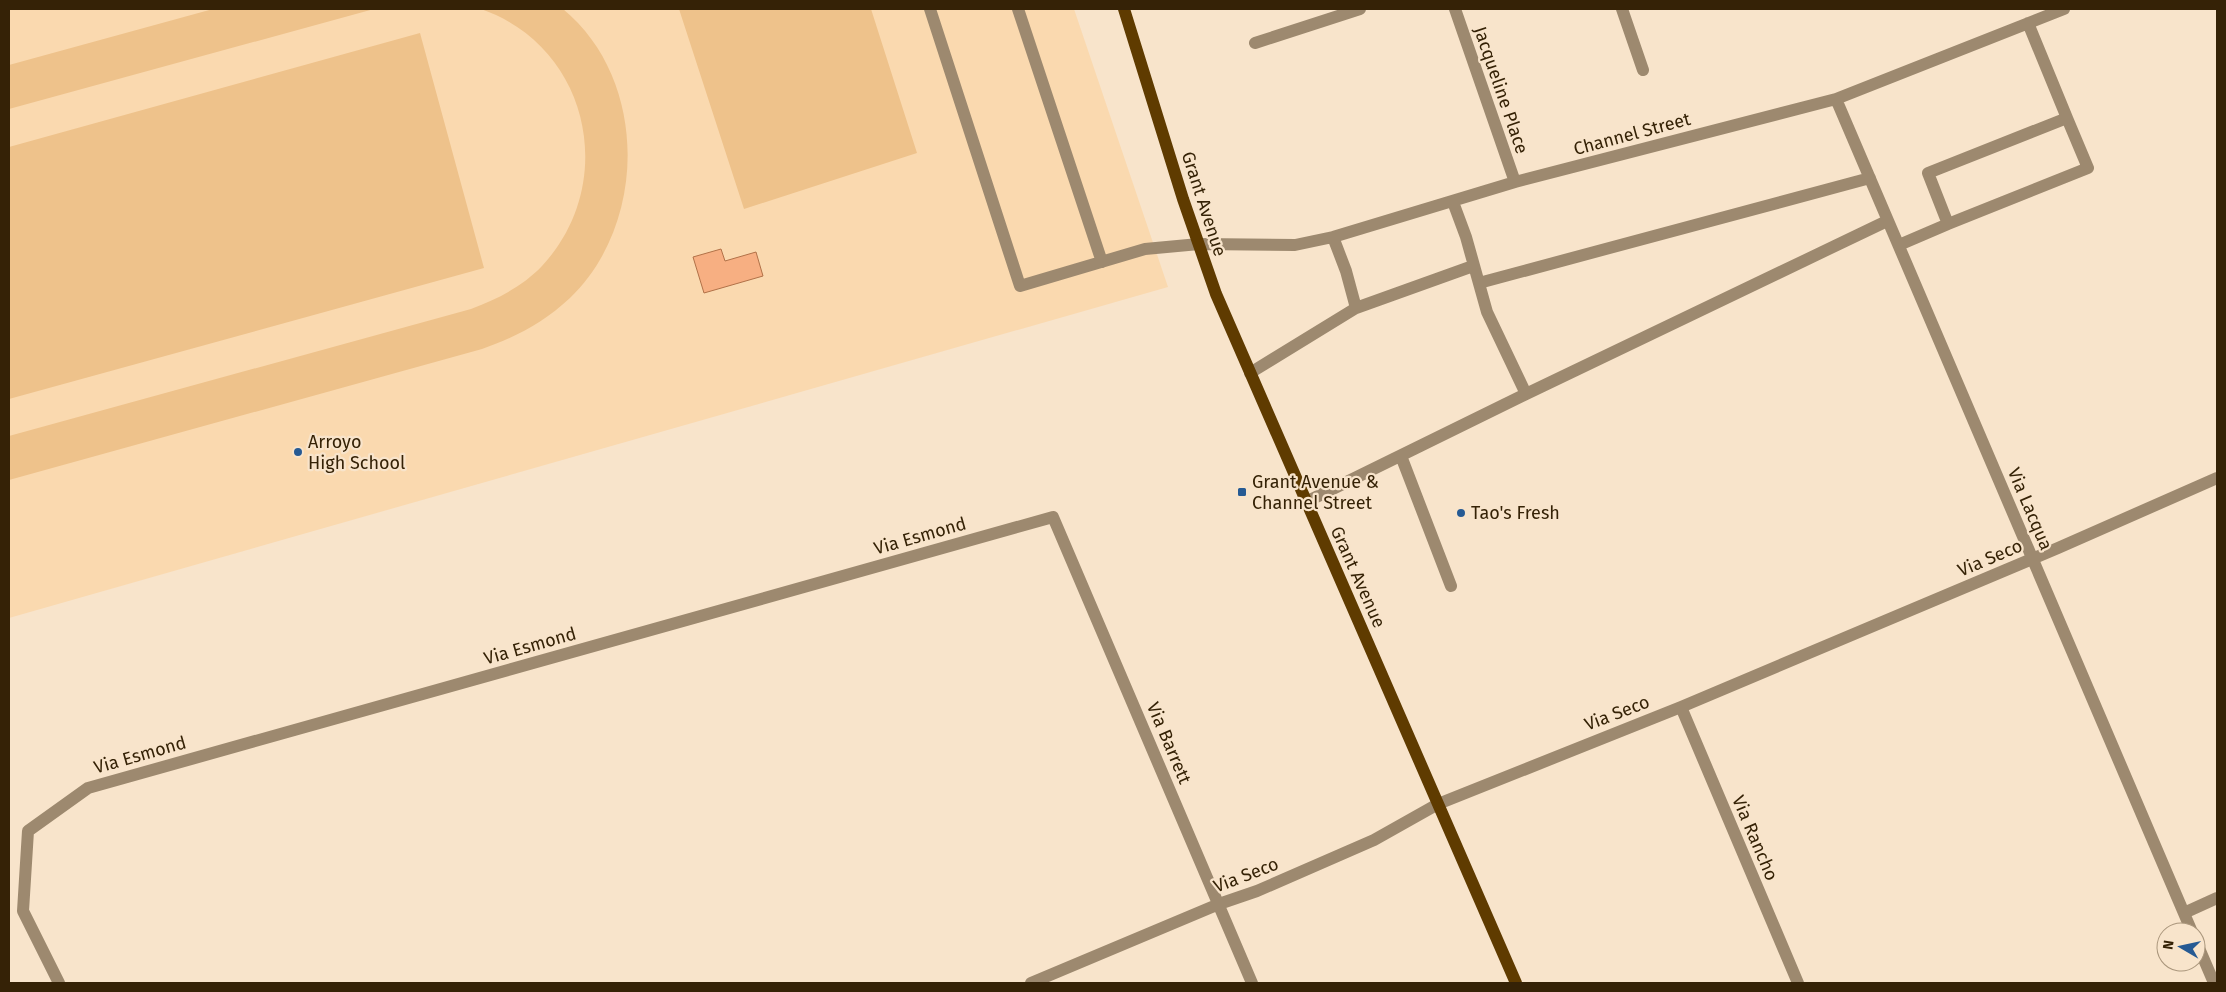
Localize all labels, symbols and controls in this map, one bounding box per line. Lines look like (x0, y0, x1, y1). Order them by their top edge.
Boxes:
street label: Jacqueline Place (1469, 23, 1533, 157)
street label: Channel Street (1571, 108, 1693, 160)
street label: Grant Avenue (1177, 149, 1231, 259)
place label: Arroyo High School (308, 431, 405, 474)
marker: Arroyo High School (292, 446, 304, 458)
street label: Via Lacqua (2003, 464, 2057, 554)
place label: Grant Avenue & Channel Street (1252, 471, 1379, 514)
marker: Grant Avenue & Channel Street (1236, 486, 1248, 498)
place label: Tao's Fresh (1471, 502, 1560, 524)
marker: Tao's Fresh (1455, 507, 1467, 519)
street label: Via Esmond (871, 512, 969, 560)
street label: Grant Avenue (1326, 523, 1390, 631)
street label: Via Seco (1954, 535, 2026, 581)
street label: Via Esmond (481, 622, 579, 670)
street label: Via Seco (1581, 691, 1653, 735)
street label: Via Barrett (1142, 699, 1196, 788)
street label: Via Esmond (91, 731, 189, 779)
street label: Via Rancho (1727, 792, 1783, 884)
street label: Via Seco (1210, 853, 1282, 897)
north arrow (2156, 922, 2206, 972)
text: N (2160, 939, 2178, 951)

